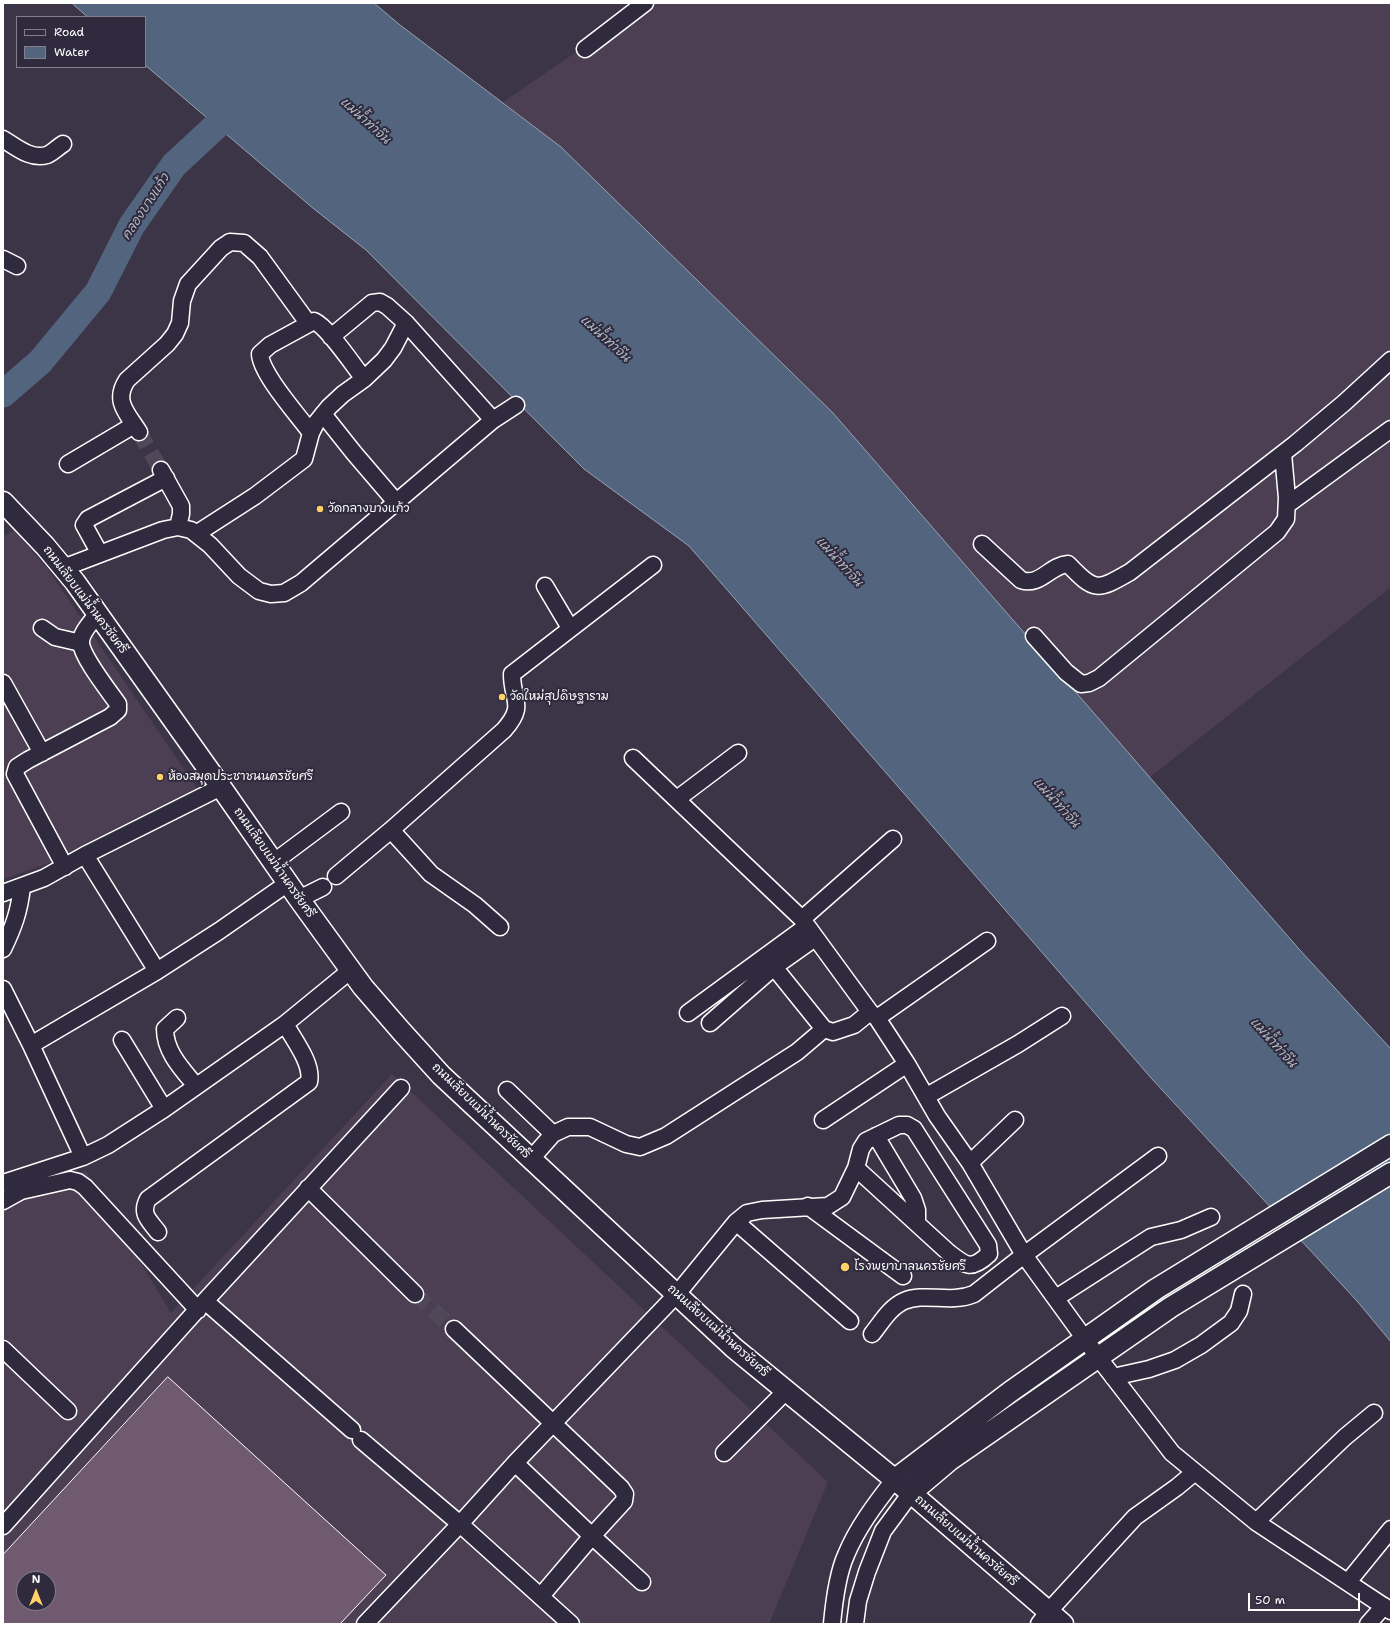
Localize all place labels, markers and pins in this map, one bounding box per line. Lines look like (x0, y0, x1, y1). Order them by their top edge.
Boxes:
place label: วัดกลางบางแก้ว (328, 502, 410, 516)
marker: วัดกลางบางแก้ว (315, 504, 325, 514)
place label: วัดใหม่สุปดิษฐาราม (510, 690, 609, 704)
marker: วัดใหม่สุปดิษฐาราม (497, 692, 507, 702)
place label: ห้องสมุดประชาชนนครชัยศรี (168, 770, 313, 784)
marker: ห้องสมุดประชาชนนครชัยศรี (155, 772, 165, 782)
place label: โรงพยาบาลนครชัยศรี (854, 1260, 966, 1274)
marker: โรงพยาบาลนครชัยศรี (839, 1261, 851, 1273)

